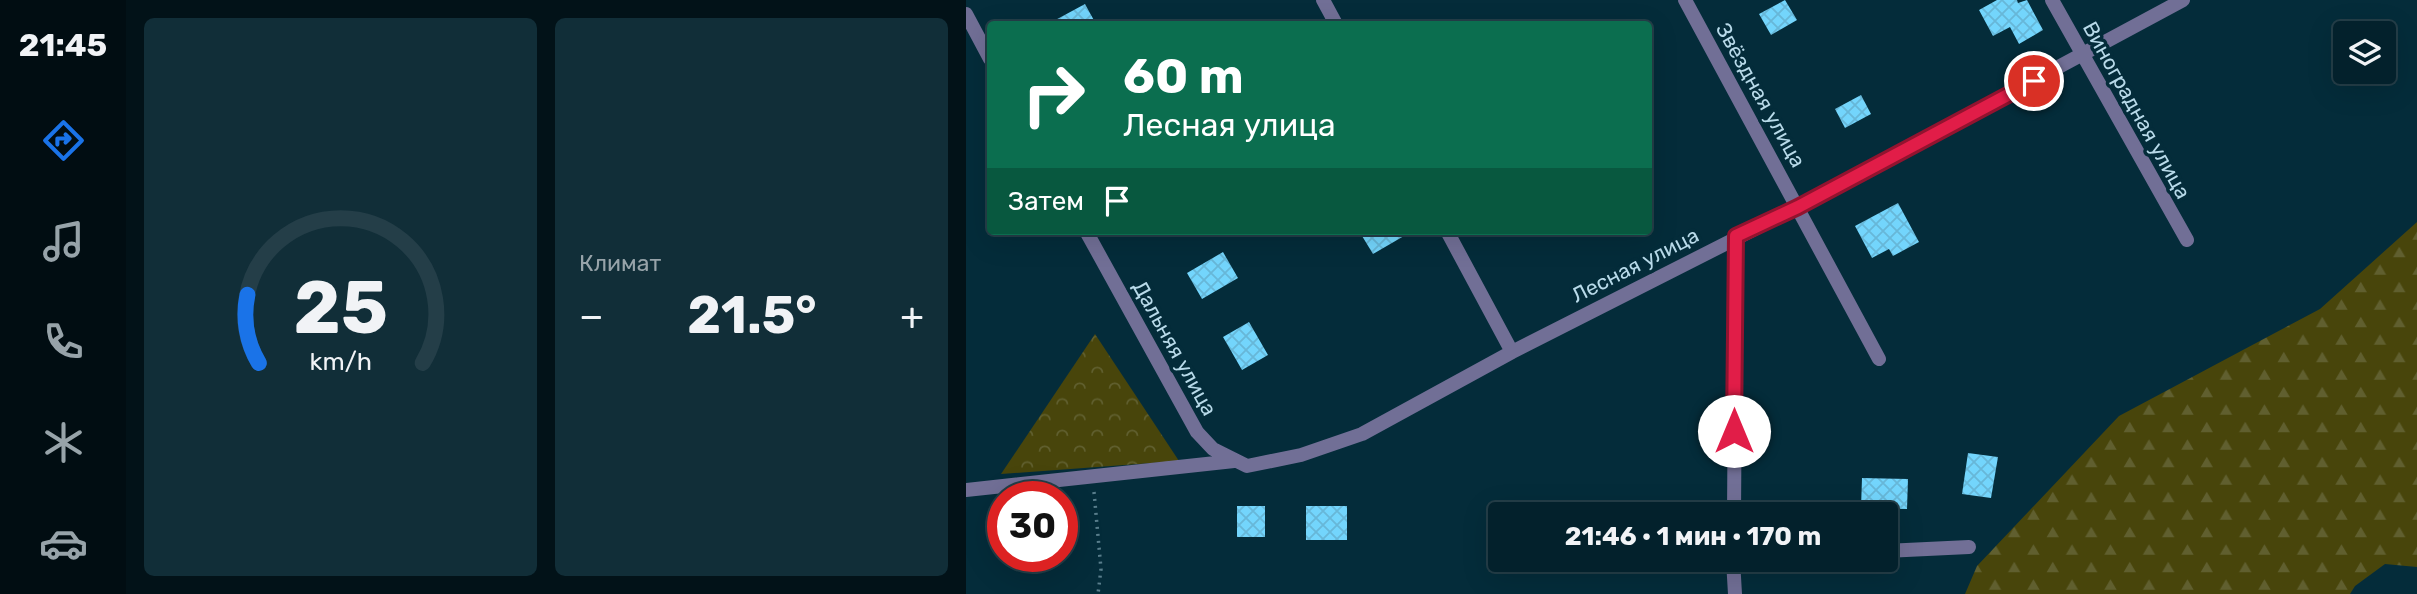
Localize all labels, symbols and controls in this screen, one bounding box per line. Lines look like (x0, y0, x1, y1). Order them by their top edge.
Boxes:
street label: Виноградная улица (2078, 17, 2196, 203)
street label: Звёздная улица (1711, 18, 1811, 172)
map controls (2333, 21, 2396, 84)
button: layers (2333, 21, 2396, 84)
text: 21:45 (19, 26, 107, 64)
text: 60 m (1123, 47, 1244, 105)
icon: right (1008, 49, 1099, 140)
pin (2004, 51, 2064, 111)
icon: arrive (2015, 62, 2053, 100)
text: Лесная улица (1123, 106, 1336, 144)
icon: directions (39, 116, 88, 165)
icon: arrive (1098, 182, 1136, 220)
text: Затем (1008, 186, 1084, 217)
icon: music (39, 217, 88, 266)
street label: Лесная улица (1567, 222, 1703, 308)
text: Климат (579, 249, 661, 277)
text: 25 (293, 265, 388, 351)
street label: Дальняя улица (1128, 276, 1222, 420)
text: 21.5° (687, 284, 817, 346)
text: − (579, 293, 604, 339)
text: + (900, 293, 924, 339)
icon: phone (39, 317, 88, 366)
text: km/h (309, 347, 372, 376)
position arrow (1697, 394, 1771, 468)
icon: climate (39, 418, 88, 467)
speed limit sign: 30 (987, 481, 1078, 572)
icon: car (39, 519, 88, 568)
text: 21:46 · 1 мин · 170 m (1565, 521, 1821, 552)

